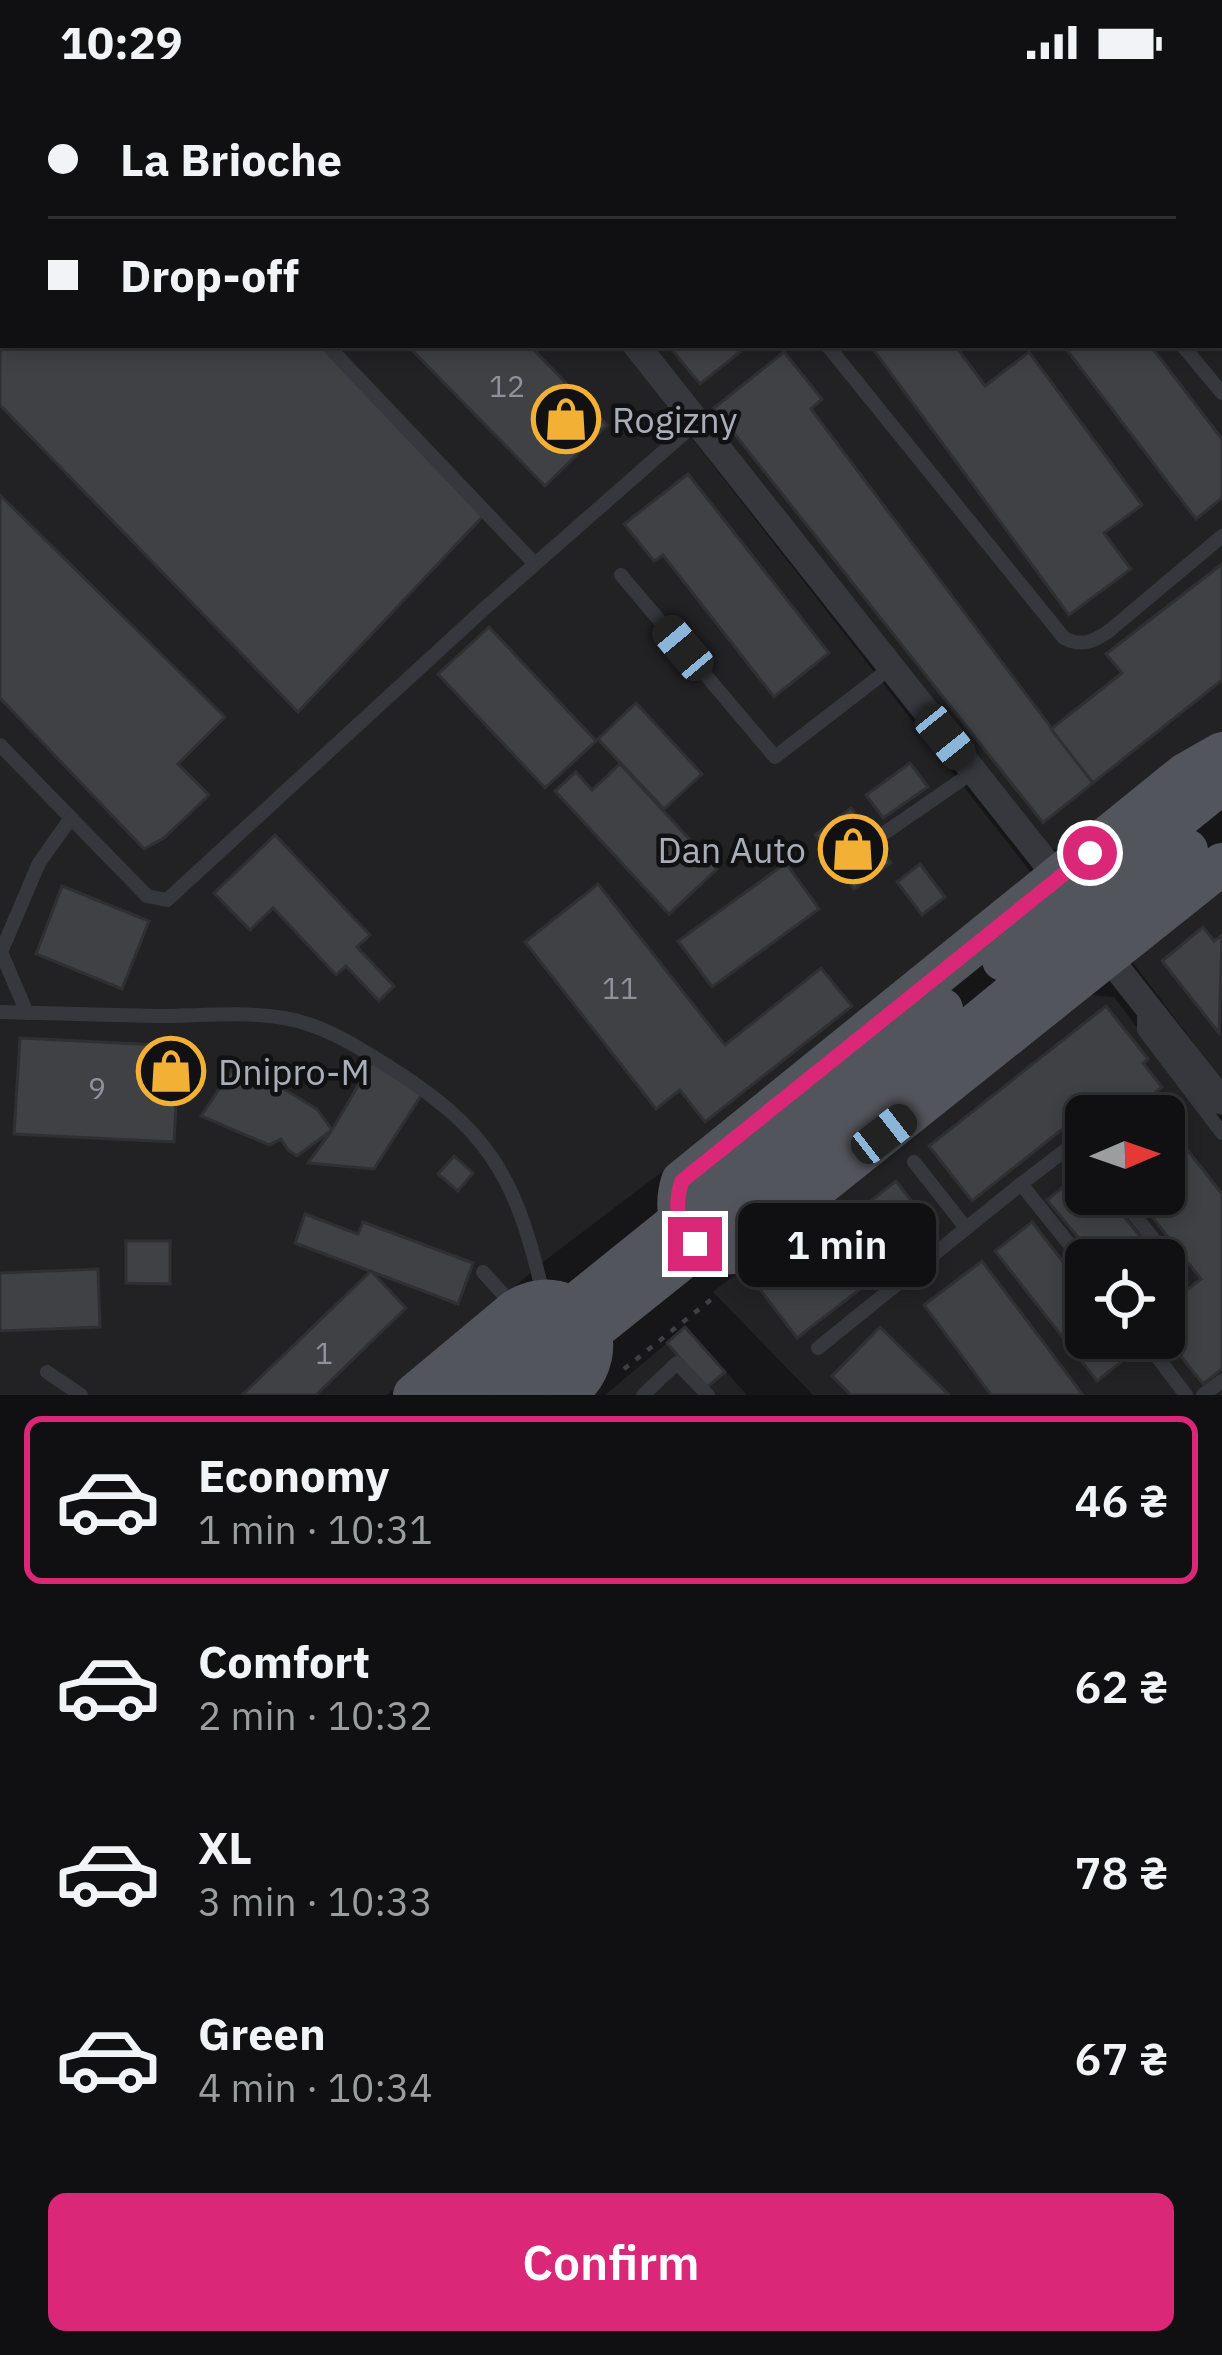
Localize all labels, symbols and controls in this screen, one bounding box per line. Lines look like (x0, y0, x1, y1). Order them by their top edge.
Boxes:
text: 10:29 (60, 13, 183, 71)
text: La Brioche (120, 130, 342, 188)
text: Drop-off (120, 246, 299, 304)
house number: 12 (489, 366, 525, 405)
shop icon: Rogizny (531, 384, 601, 454)
place label: Rogizny (612, 396, 738, 443)
car (646, 609, 720, 687)
car (908, 698, 982, 776)
shop icon: Dan Auto (818, 814, 888, 884)
place label: Dan Auto (657, 826, 806, 873)
route start (1063, 826, 1117, 880)
house number: 11 (602, 968, 638, 1007)
shop icon: Dnipro-M (136, 1036, 206, 1106)
place label: Dnipro-M (218, 1048, 370, 1095)
house number: 9 (88, 1068, 106, 1107)
north arrow (1065, 1095, 1185, 1215)
map controls (1065, 1095, 1185, 1359)
car (845, 1098, 923, 1170)
callout: 1 min (737, 1202, 935, 1286)
route end (668, 1217, 722, 1271)
text: 1 min (787, 1219, 887, 1270)
button: locate (1065, 1239, 1185, 1359)
house number: 1 (315, 1333, 333, 1372)
icon: car (54, 1446, 162, 1554)
text: Economy (198, 1446, 389, 1504)
text: 46 ₴ (1075, 1471, 1168, 1529)
text: 1 min · 10:31 (198, 1504, 433, 1555)
icon: car (54, 1632, 162, 1740)
text: Comfort (198, 1632, 370, 1690)
text: 62 ₴ (1075, 1657, 1168, 1715)
text: 2 min · 10:32 (198, 1690, 433, 1741)
icon: car (54, 1818, 162, 1926)
text: XL (198, 1818, 252, 1876)
text: 78 ₴ (1075, 1843, 1168, 1901)
text: 3 min · 10:33 (198, 1876, 433, 1927)
icon: car (54, 2004, 162, 2112)
text: Green (198, 2004, 326, 2062)
text: 67 ₴ (1075, 2029, 1168, 2087)
text: 4 min · 10:34 (198, 2062, 433, 2113)
button: Confirm (48, 2193, 1174, 2331)

